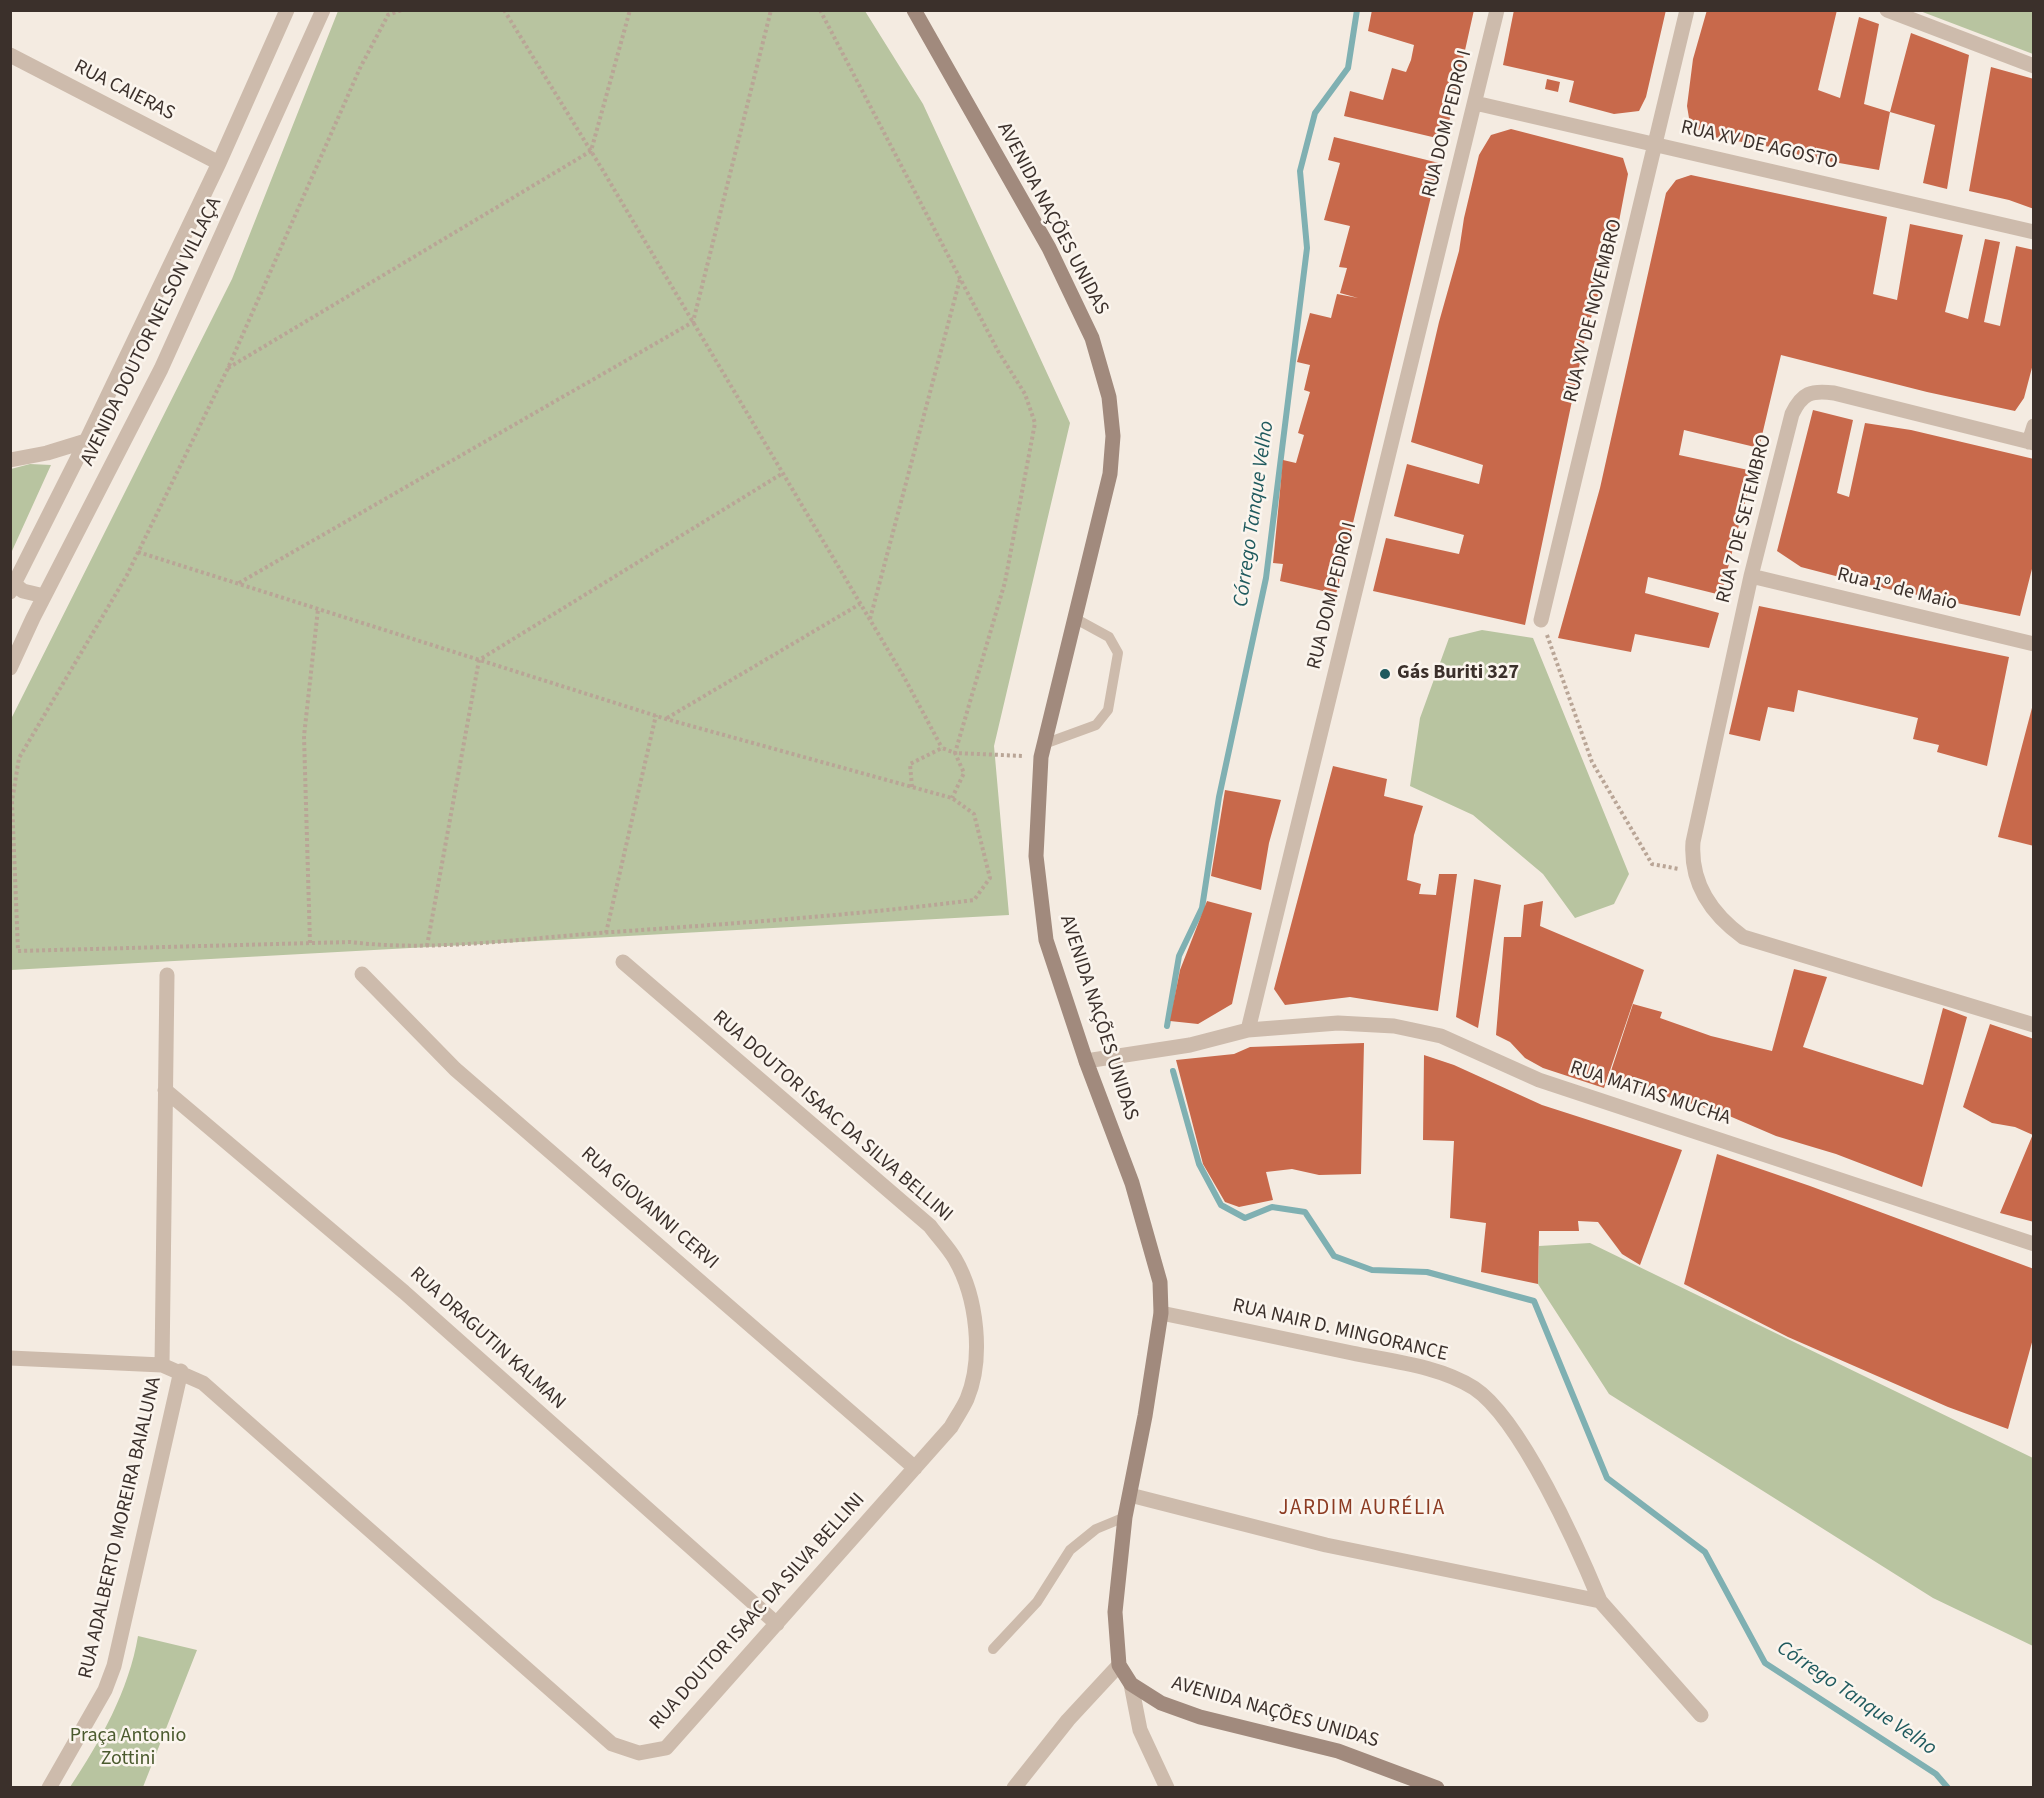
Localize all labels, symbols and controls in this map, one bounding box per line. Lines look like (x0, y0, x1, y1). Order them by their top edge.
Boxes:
street label: RUA DOM PEDRO I (1418, 48, 1478, 200)
street label: RUA CAIERAS (70, 55, 178, 127)
street label: RUA XV DE AGOSTO (1678, 116, 1840, 176)
street label: AVENIDA NAÇÕES UNIDAS (991, 119, 1113, 319)
street label: AVENIDA DOUTOR NELSON VILLAÇA (76, 194, 228, 470)
street label: RUA XV DE NOVEMBRO (1560, 217, 1628, 405)
water label: Córrego Tanque Velho (1229, 419, 1281, 609)
street label: RUA 7 DE SETEMBRO (1712, 432, 1778, 606)
street label: RUA DOM PEDRO I (1303, 520, 1363, 672)
street label: Rua 1º de Maio (1834, 563, 1960, 617)
place label: Gás Buriti 327 (1397, 662, 1519, 686)
marker: Gás Buriti 327 (1378, 667, 1392, 681)
street label: AVENIDA NAÇÕES UNIDAS (1053, 912, 1143, 1124)
street label: RUA DOUTOR ISAAC DA SILVA BELLINI (707, 1006, 957, 1228)
street label: RUA MATIAS MUCHA (1567, 1057, 1733, 1131)
street label: RUA GIOVANNI CERVI (575, 1143, 723, 1275)
street label: RUA DRAGUTIN KALMAN (404, 1263, 570, 1415)
street label: RUA NAIR D. MINGORANCE (1230, 1295, 1450, 1367)
street label: RUA ADALBERTO MOREIRA BAIALUNA (75, 1375, 167, 1681)
street label: RUA DOUTOR ISAAC DA SILVA BELLINI (645, 1489, 871, 1735)
district label: JARDIM AURÉLIA (1278, 1496, 1446, 1522)
water label: Córrego Tanque Velho (1771, 1636, 1941, 1762)
street label: AVENIDA NAÇÕES UNIDAS (1169, 1672, 1381, 1754)
park label: Praça Antonio Zottini (70, 1725, 186, 1772)

